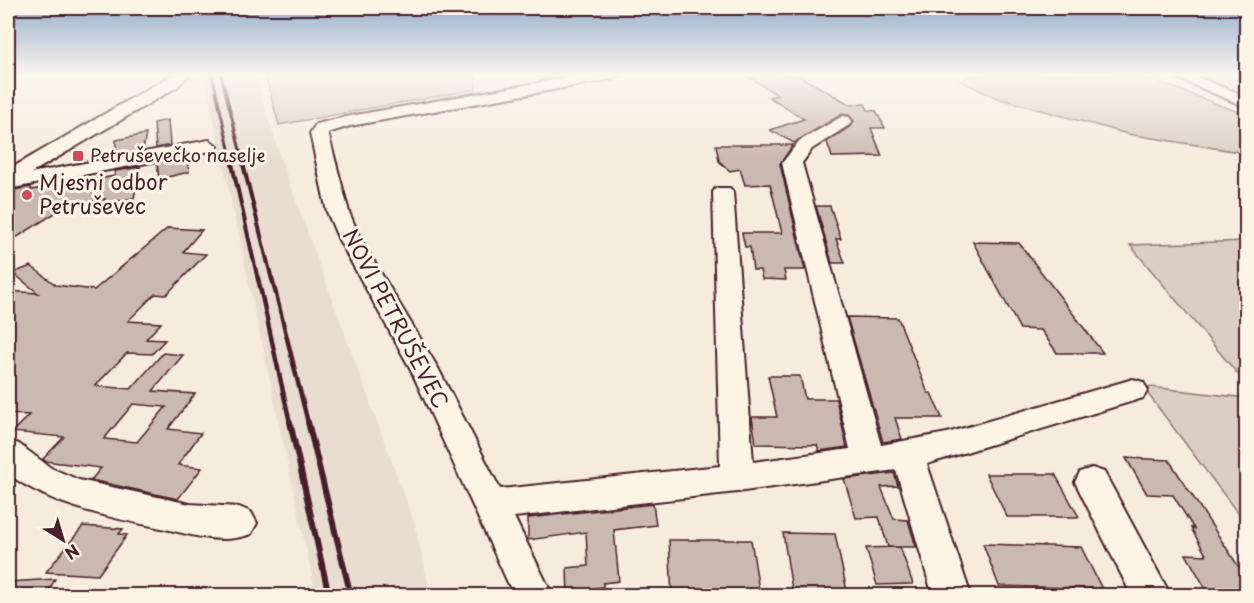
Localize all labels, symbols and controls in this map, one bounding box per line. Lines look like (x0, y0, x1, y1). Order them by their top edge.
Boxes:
place label: Petruševečko naselje (90, 141, 265, 168)
marker: Petruševečko naselje (71, 149, 85, 163)
place label: Mjesni odbor Petruševec (39, 165, 168, 221)
marker: Mjesni odbor Petruševec (20, 188, 34, 202)
street label: NOVI PETRUŠEVEC (336, 223, 458, 414)
north arrow (33, 510, 93, 570)
text: N (60, 539, 85, 566)

